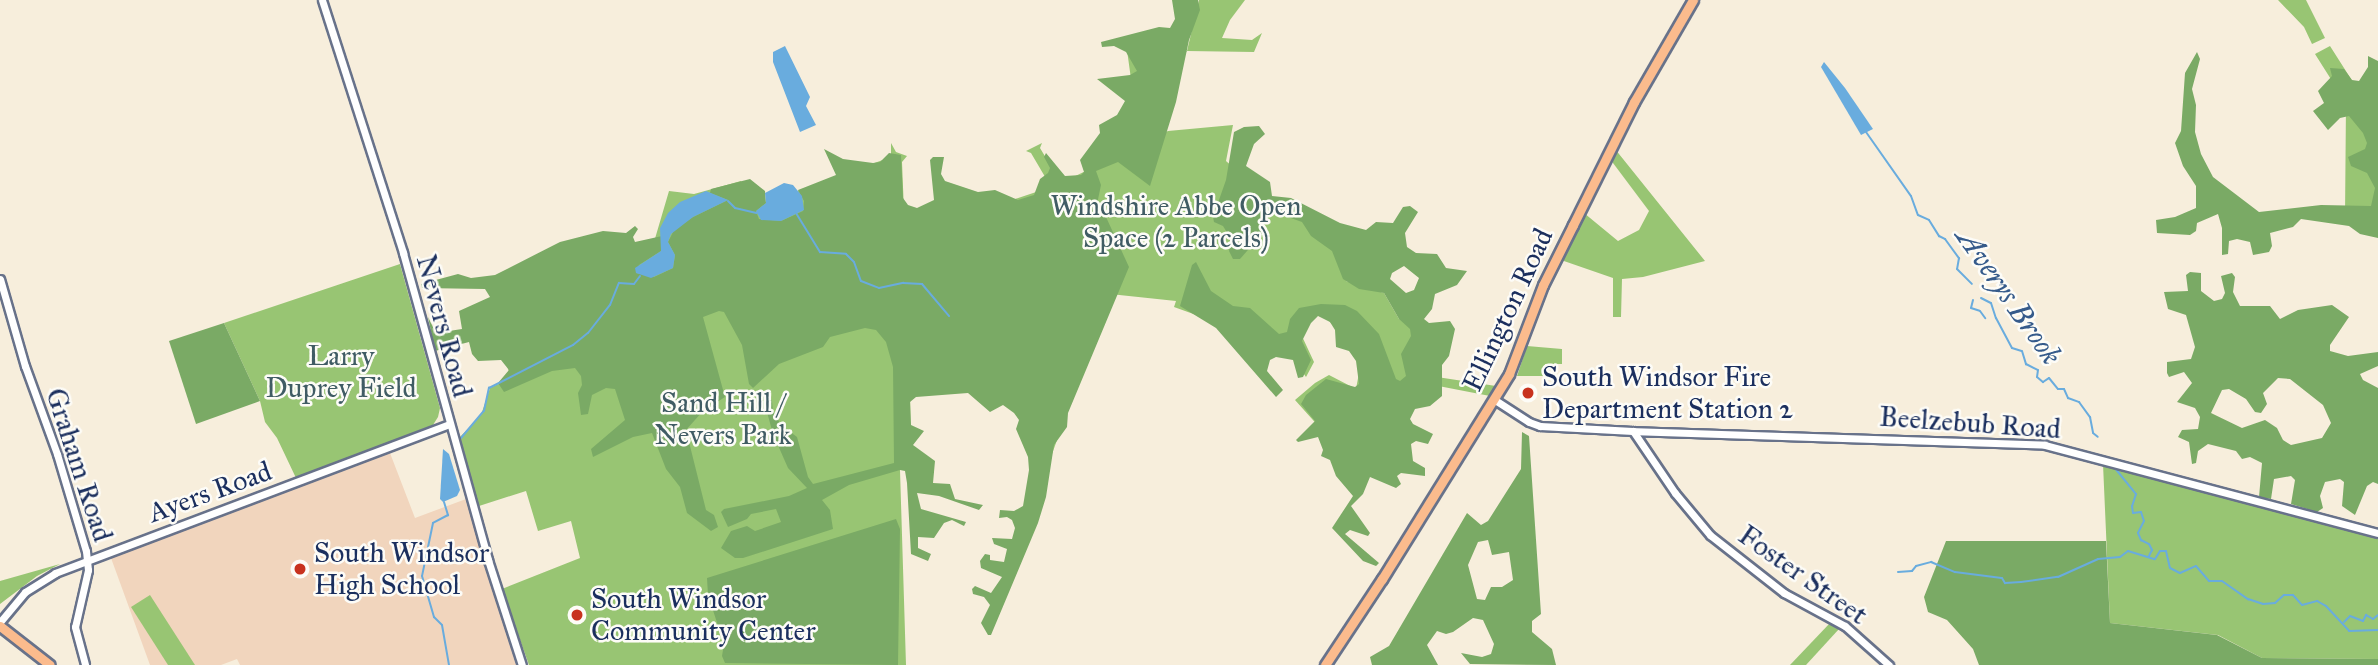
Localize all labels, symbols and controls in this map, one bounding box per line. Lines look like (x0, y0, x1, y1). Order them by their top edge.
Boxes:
park label: Windshire Abbe Open Space (2 Parcels) (1051, 189, 1301, 255)
water label: Averys Brook (1949, 220, 2069, 372)
street label: Ellington Road (1456, 223, 1560, 397)
street label: Nevers Road (409, 251, 479, 401)
park label: Larry Duprey Field (266, 339, 416, 405)
place label: South Windsor Fire Department Station 2 (1542, 360, 1793, 426)
street label: Graham Road (38, 384, 120, 546)
marker: South Windsor Fire Department Station 2 (1520, 385, 1536, 401)
park label: Sand Hill / Nevers Park (655, 386, 791, 452)
street label: Beelzebub Road (1878, 400, 2062, 446)
street label: Ayers Road (144, 454, 276, 530)
street label: Foster Street (1732, 518, 1874, 632)
place label: South Windsor High School (314, 536, 489, 602)
marker: South Windsor High School (292, 561, 308, 577)
place label: South Windsor Community Center (591, 582, 816, 648)
marker: South Windsor Community Center (569, 607, 585, 623)

